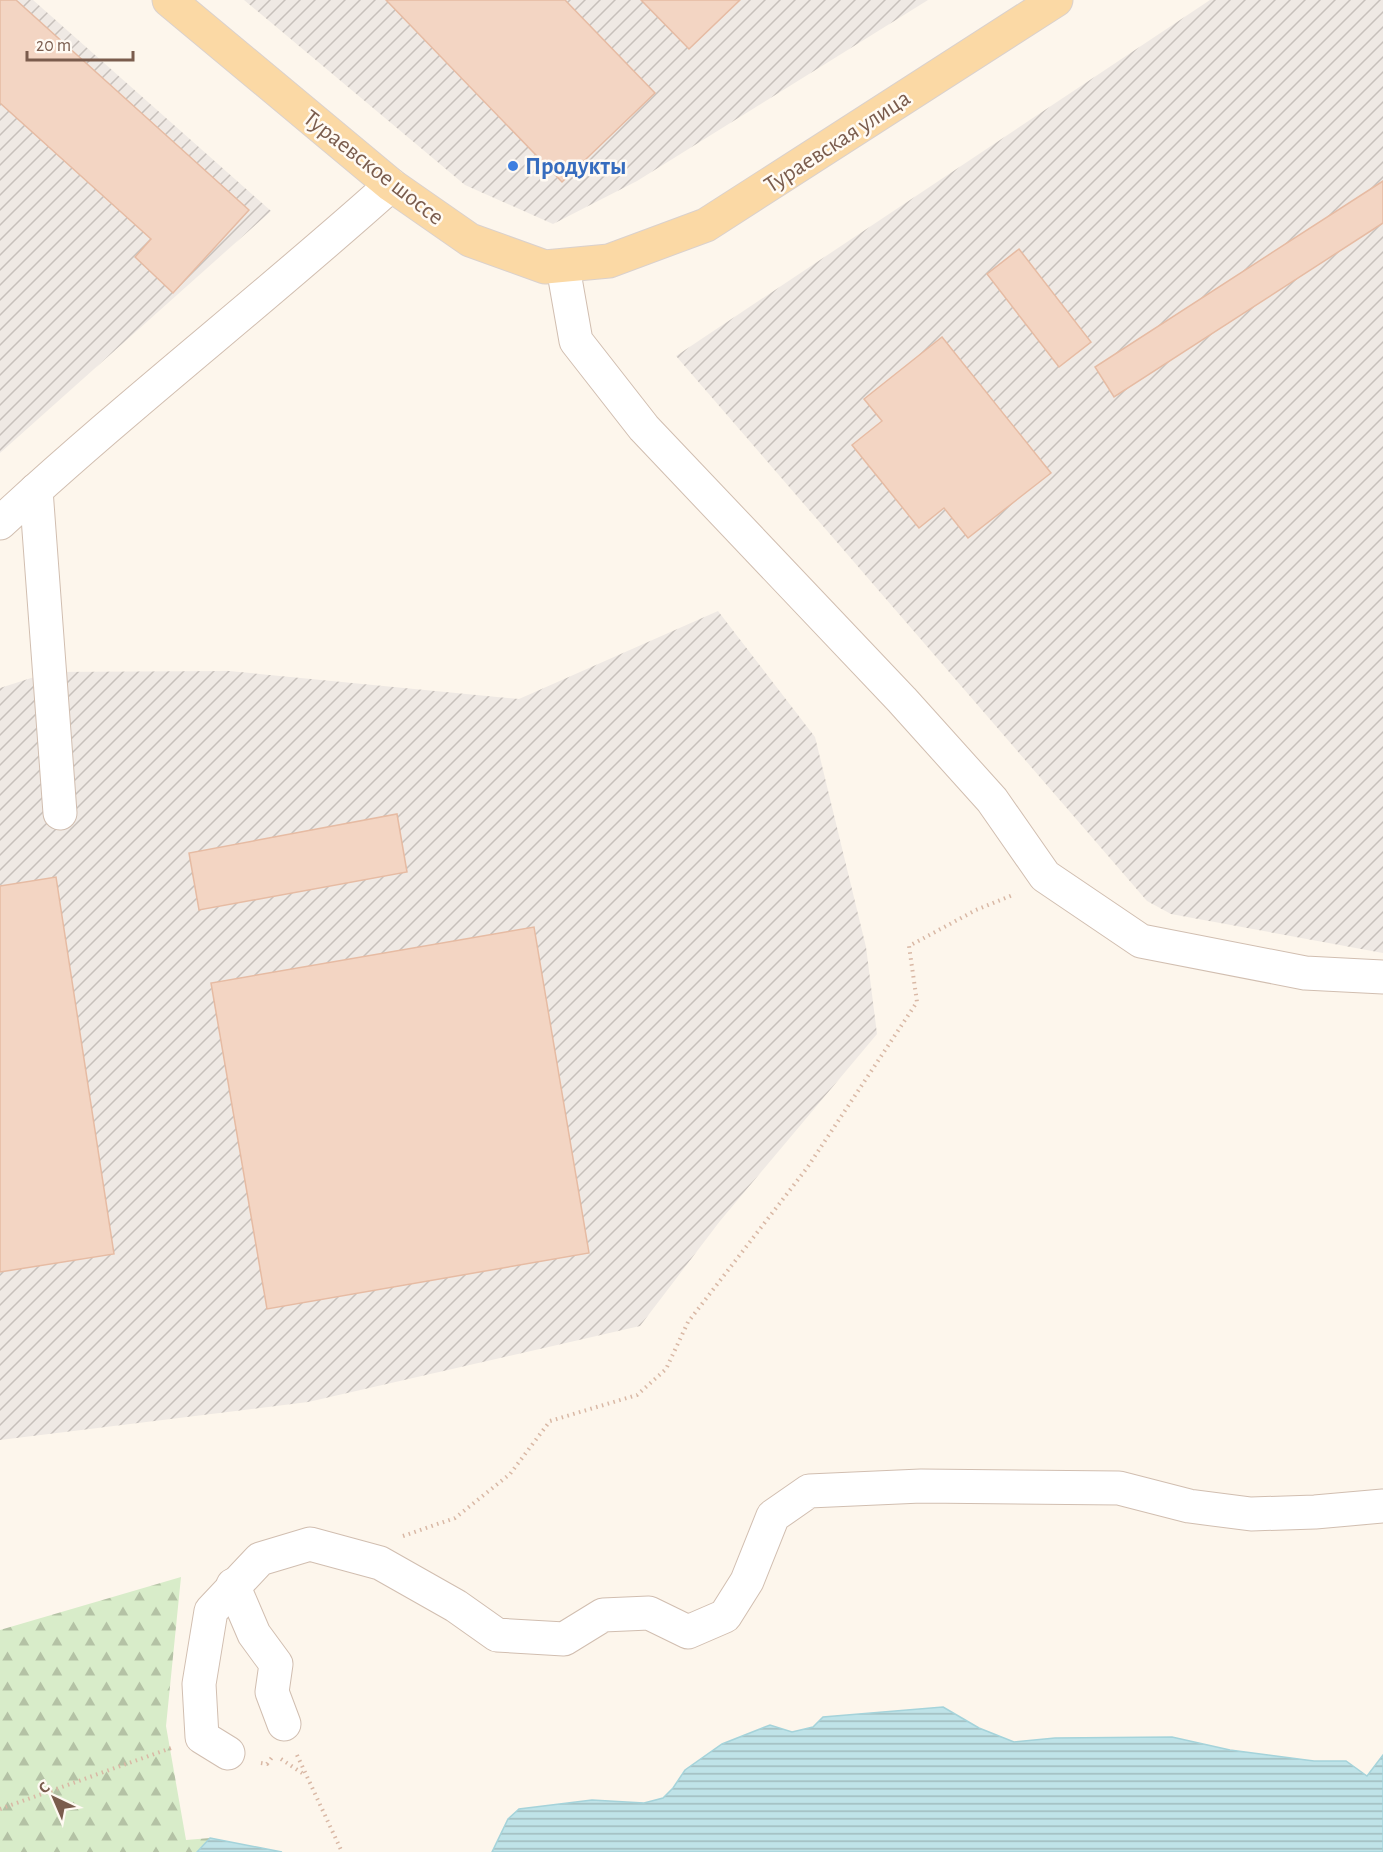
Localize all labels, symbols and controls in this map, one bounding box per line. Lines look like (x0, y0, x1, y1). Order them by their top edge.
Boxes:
scale bar (27, 24, 134, 62)
text: 20 m (36, 37, 71, 55)
street label: Тураевская улица (760, 86, 915, 198)
street label: Тураевское шоссе (299, 106, 448, 230)
place label: Продукты (525, 155, 626, 179)
marker: Продукты (506, 159, 520, 173)
north arrow (24, 1768, 84, 1828)
text: С (36, 1779, 53, 1797)

